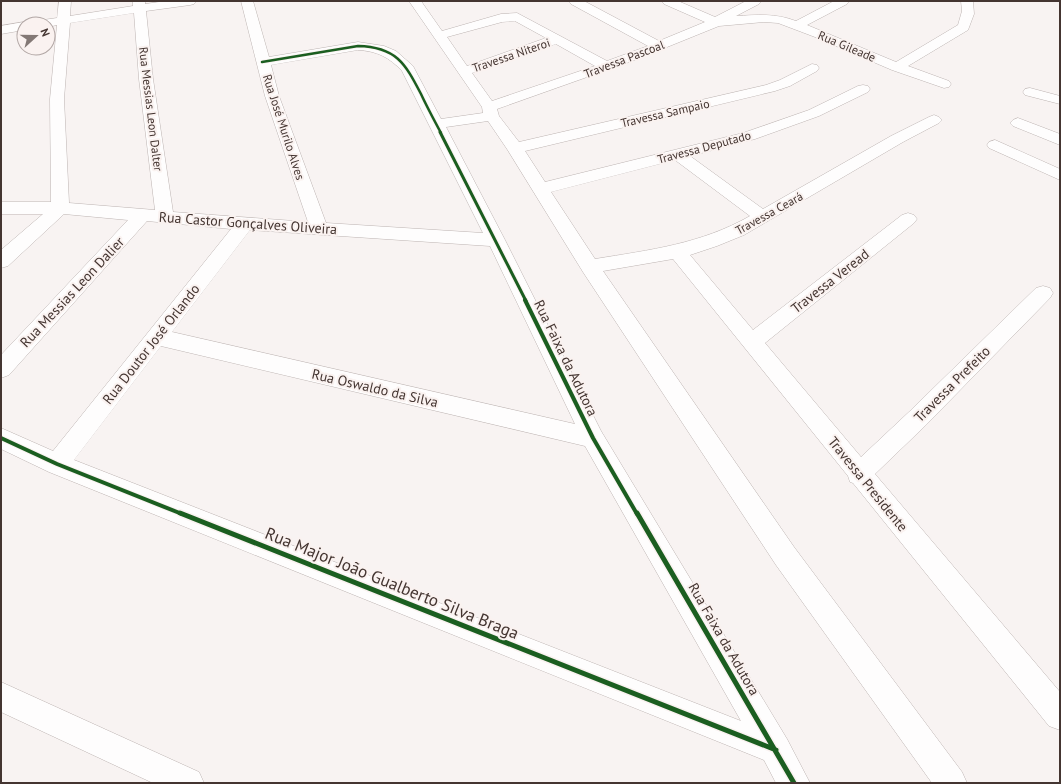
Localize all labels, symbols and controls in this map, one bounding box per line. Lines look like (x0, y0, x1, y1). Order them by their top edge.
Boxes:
north arrow (16, 16, 56, 56)
text: N (38, 27, 53, 38)
street label: Rua Gileade (816, 27, 878, 65)
street label: Travessa Niteroi (470, 35, 552, 75)
street label: Travessa Pascoal (582, 37, 667, 81)
street label: Rua Messias Leon Dalter (136, 46, 166, 172)
street label: Rua José Murilo Alves (260, 72, 308, 182)
street label: Travessa Sampaio (619, 96, 711, 130)
street label: Travessa Deputado (656, 127, 752, 167)
street label: Travessa Ceará (733, 188, 805, 238)
street label: Rua Castor Gonçalves Oliveira (158, 208, 338, 238)
street label: Rua Messias Leon Dalier (16, 233, 128, 351)
street label: Travessa Veread (787, 245, 873, 317)
street label: Rua Doutor José Orlando (98, 280, 204, 408)
street label: Rua Faixa da Adutora (530, 297, 602, 419)
street label: Travessa Prefeito (910, 342, 994, 426)
street label: Rua Oswaldo da Silva (310, 365, 440, 411)
street label: Travessa Presidente (824, 433, 912, 535)
street label: Rua Major João Gualberto Silva Braga (262, 522, 522, 644)
street label: Rua Faixa da Adutora (684, 579, 764, 699)

